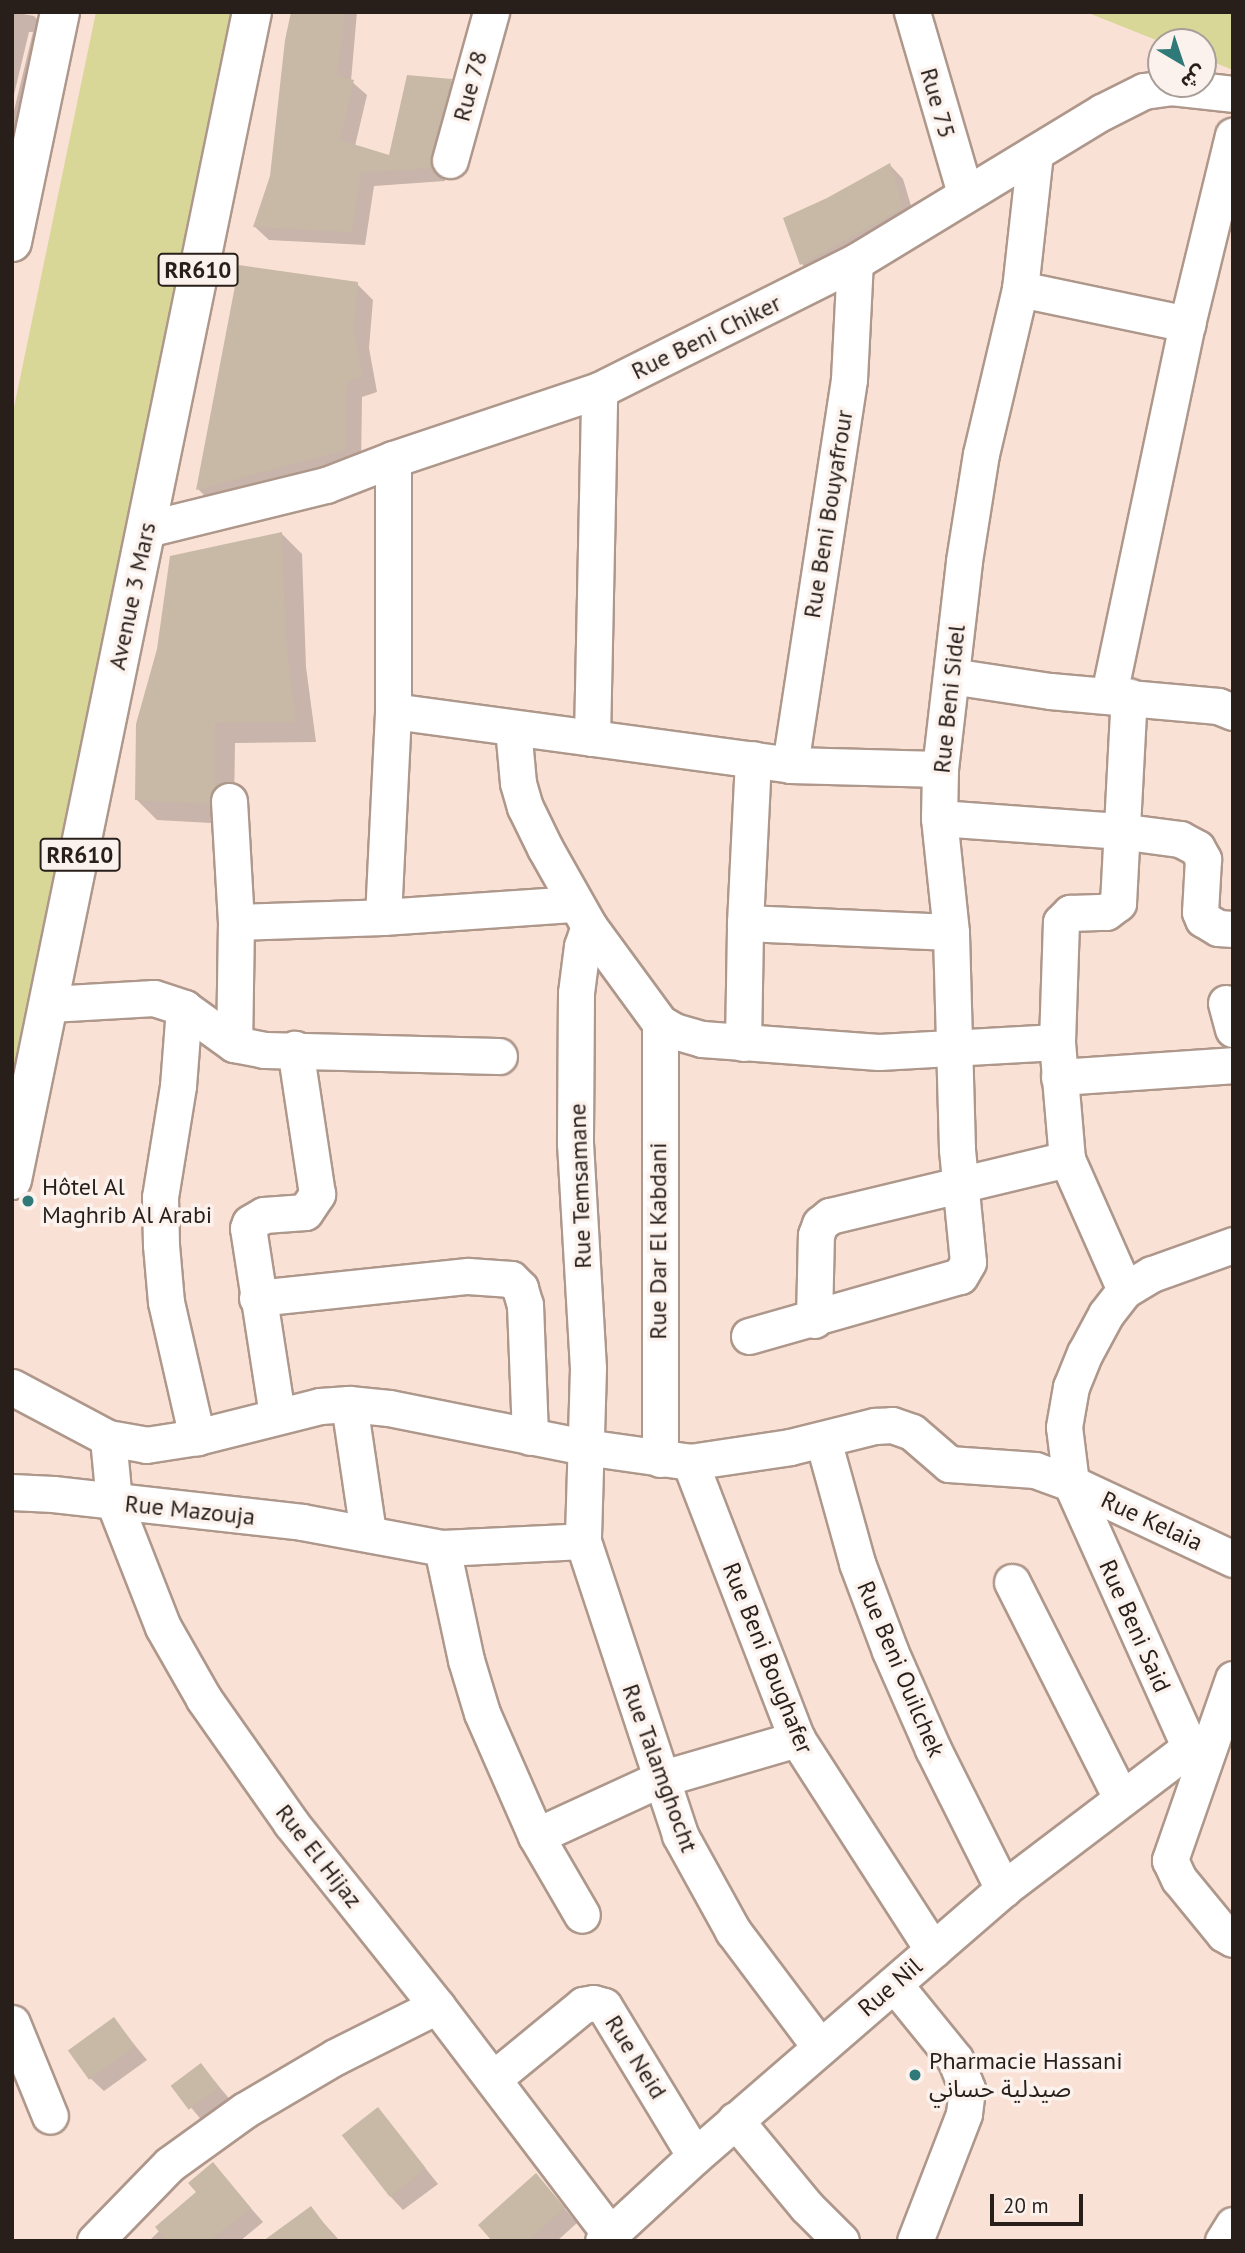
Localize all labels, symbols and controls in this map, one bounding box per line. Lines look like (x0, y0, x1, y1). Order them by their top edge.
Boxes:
north arrow (1147, 28, 1217, 98)
street label: Rue 78 (447, 48, 493, 124)
text: ش (1176, 60, 1212, 95)
street label: Rue 75 (914, 65, 962, 141)
road number: RR610 (156, 250, 240, 290)
street label: Rue Beni Chiker (627, 288, 785, 386)
street label: Rue Beni Bouyafrour (797, 408, 859, 620)
street label: Avenue 3 Mars (102, 520, 162, 672)
street label: Rue Beni Sidel (927, 623, 971, 775)
road number: RR610 (38, 835, 122, 874)
street label: Rue Temsamane (563, 1102, 597, 1270)
street label: Rue Dar El Kabdani (644, 1142, 672, 1340)
place label: Hôtel Al Maghrib Al Arabi (42, 1173, 214, 1229)
marker: Hôtel Al Maghrib Al Arabi (20, 1193, 36, 1209)
street label: Rue Kelaia (1097, 1485, 1207, 1557)
street label: Rue Mazouja (123, 1489, 257, 1531)
street label: Rue Beni Said (1093, 1555, 1177, 1697)
street label: Rue Beni Boughafer (717, 1558, 819, 1758)
street label: Rue Beni Ouilchek (851, 1577, 951, 1761)
street label: Rue Talamghocht (616, 1680, 704, 1856)
street label: Rue El Hijaz (270, 1798, 368, 1914)
street label: Rue Nil (852, 1951, 928, 2023)
street label: Rue Neid (599, 2010, 673, 2104)
place label: Pharmacie Hassani صيدلية حساني (929, 2047, 1123, 2103)
marker: Pharmacie Hassani صيدلية حساني (907, 2067, 923, 2083)
scale bar (993, 2180, 1086, 2224)
text: 20 m (1003, 2192, 1049, 2219)

